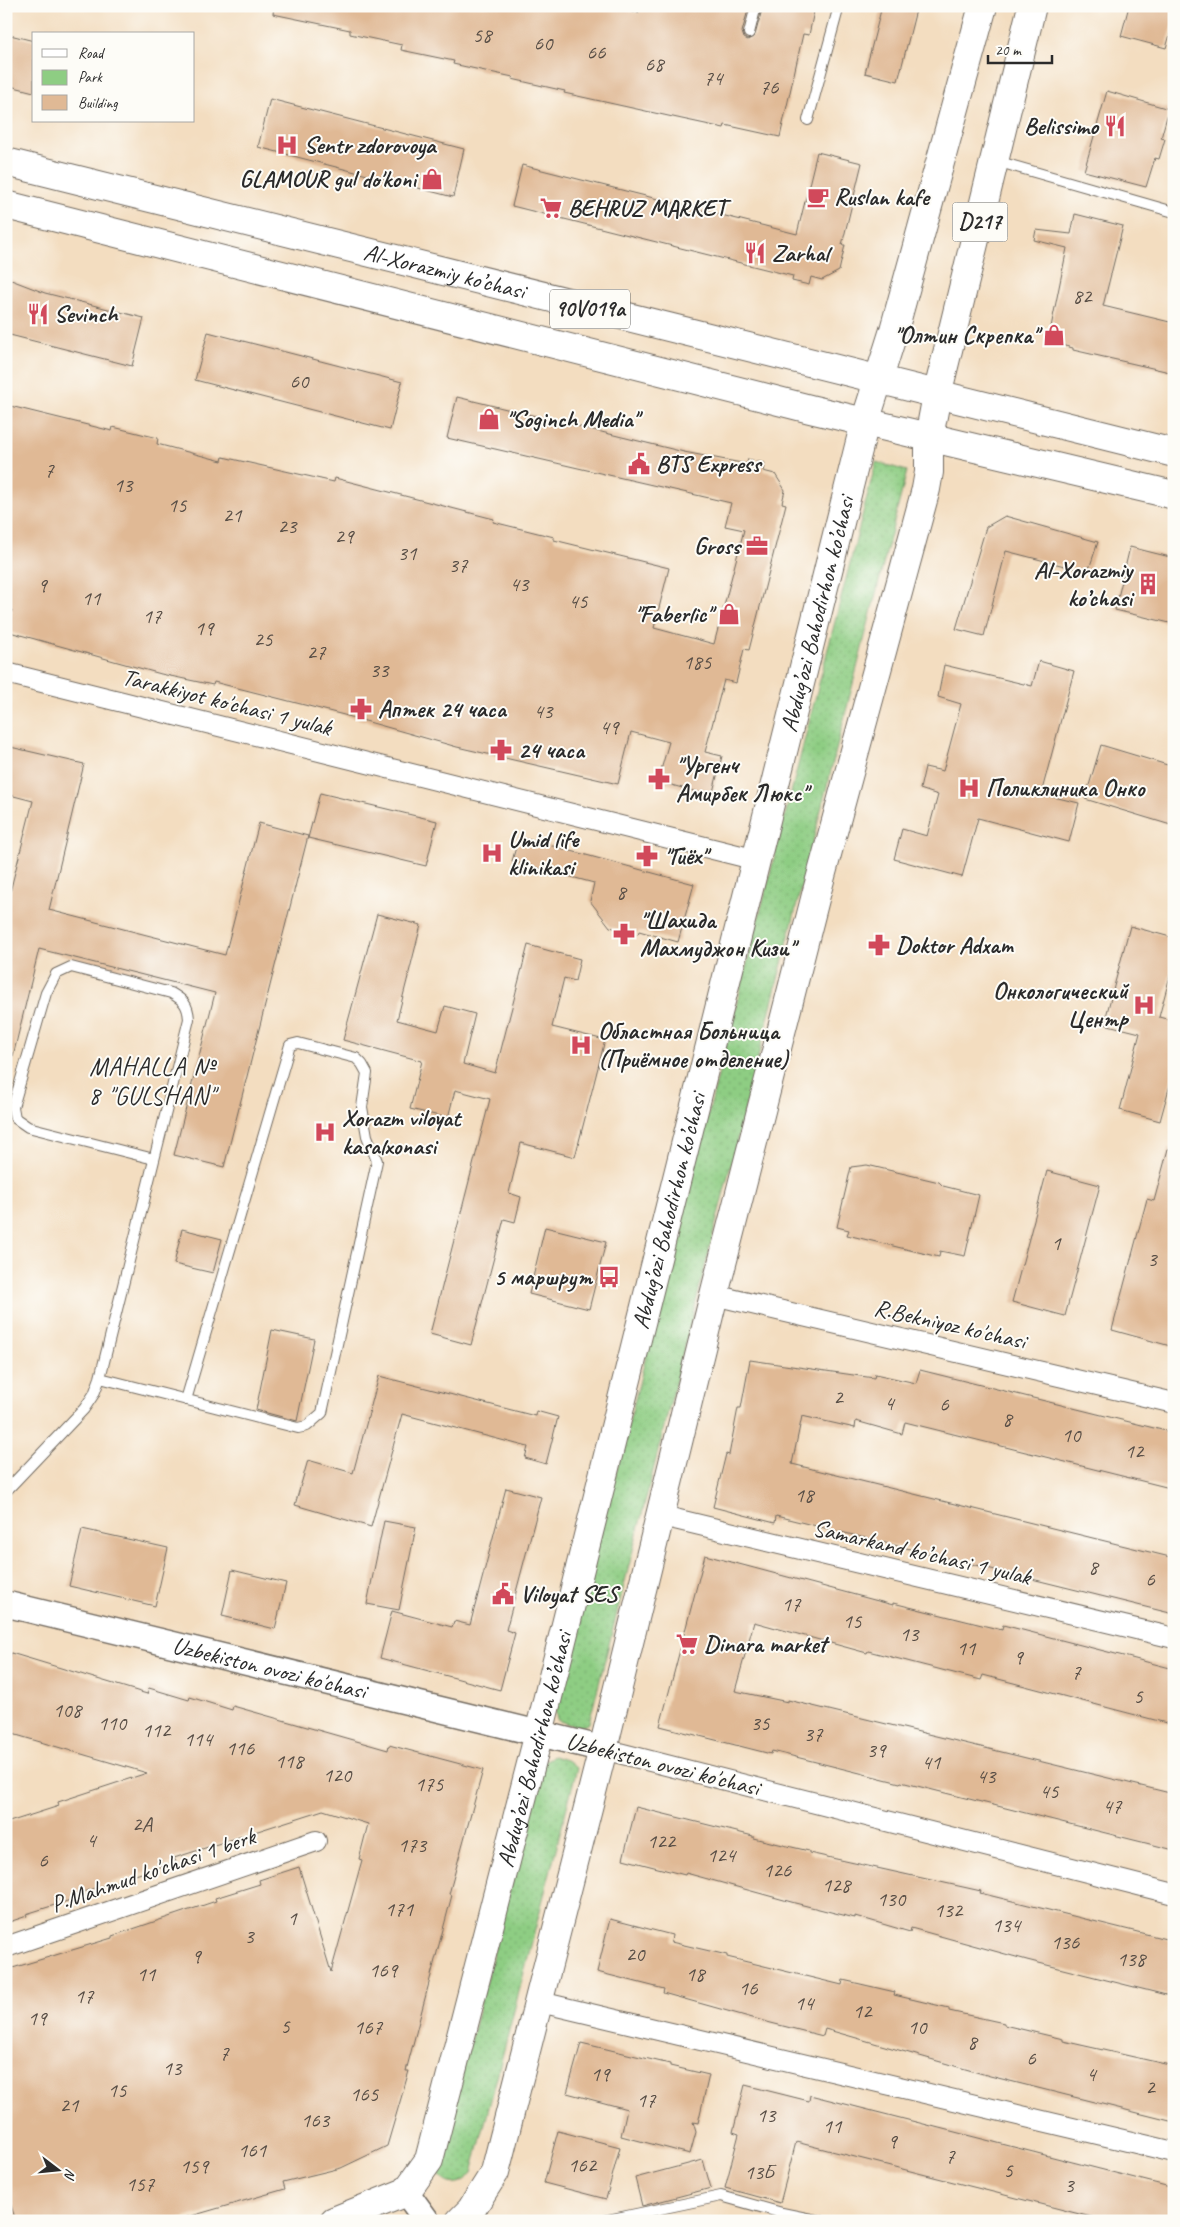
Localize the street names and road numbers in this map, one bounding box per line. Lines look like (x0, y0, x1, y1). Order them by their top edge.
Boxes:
road number: D217 (952, 202, 1008, 242)
street label: Al-Xorazmiy ko’chasi (361, 237, 531, 306)
road number: 90V019a (550, 290, 630, 328)
street label: Abdug’ozi Bahodirhon ko’chasi (774, 491, 862, 735)
street label: Tarakkiyot ko'chasi 1 yulak (119, 662, 337, 743)
street label: Abdug’ozi Bahodirhon ko’chasi (625, 1088, 713, 1332)
street label: R.Bekniyoz ko'chasi (871, 1292, 1031, 1357)
street label: Samarkand ko’chasi 1 yulak (810, 1512, 1036, 1592)
street label: Abdug’ozi Bahodirhon ko’chasi (490, 1626, 579, 1870)
street label: Uzbekiston ovozi ko'chasi (169, 1630, 372, 1707)
street label: Uzbekiston ovozi ko'chasi (563, 1725, 765, 1803)
street label: P.Mahmud ko'chasi 1 berk (47, 1820, 261, 1919)

